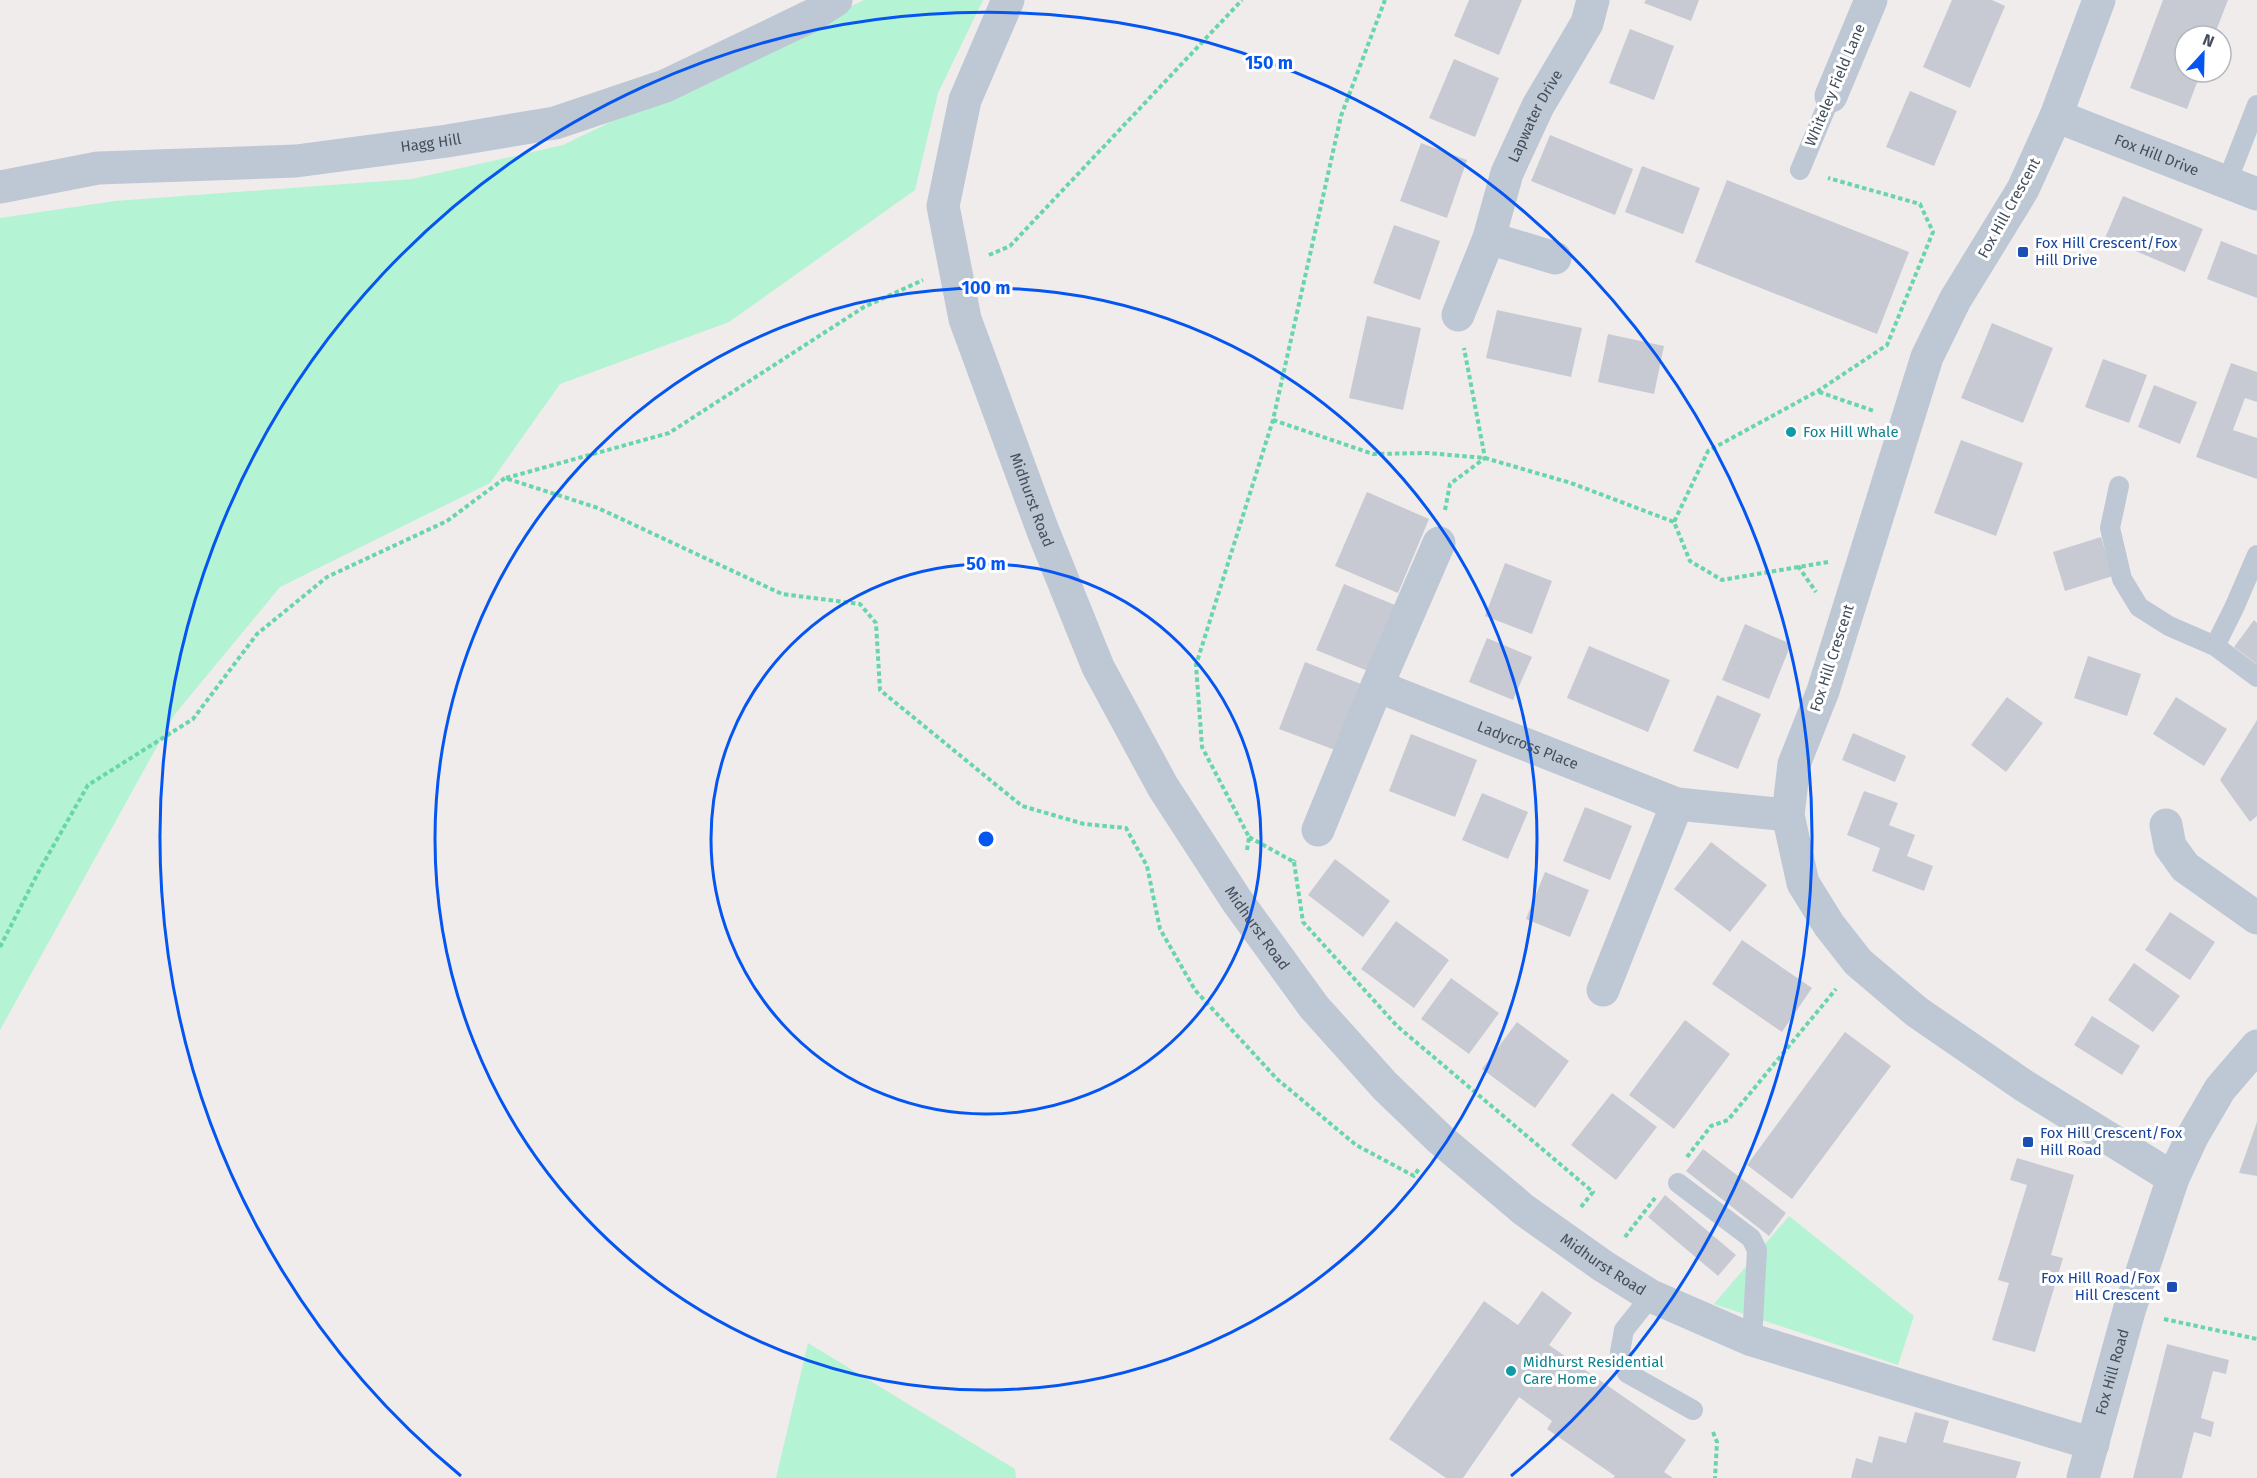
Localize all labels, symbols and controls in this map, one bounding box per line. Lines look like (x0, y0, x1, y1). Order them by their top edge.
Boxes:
street label: Whiteley Field Lane (1801, 21, 1869, 149)
north arrow (2173, 24, 2233, 84)
text: N (2200, 30, 2217, 51)
text: 150 m (1245, 52, 1293, 74)
street label: Lapwater Drive (1504, 67, 1566, 165)
street label: Hagg Hill (399, 130, 463, 156)
street label: Fox Hill Drive (2112, 131, 2202, 180)
street label: Fox Hill Crescent (1974, 154, 2044, 261)
place label: Fox Hill Crescent/Fox Hill Drive (2035, 234, 2178, 269)
marker: Fox Hill Crescent/Fox Hill Drive (2016, 245, 2030, 259)
text: 100 m (962, 277, 1010, 299)
place label: Fox Hill Whale (1803, 423, 1899, 441)
marker: Fox Hill Whale (1784, 425, 1798, 439)
street label: Midhurst Road (1006, 450, 1057, 550)
text: 50 m (966, 553, 1006, 575)
street label: Fox Hill Crescent (1806, 601, 1858, 714)
street label: Ladycross Place (1475, 717, 1581, 773)
centre of rings (976, 829, 996, 849)
street label: Midhurst Road (1221, 883, 1293, 974)
place label: Fox Hill Crescent/Fox Hill Road (2040, 1124, 2183, 1159)
marker: Fox Hill Crescent/Fox Hill Road (2021, 1135, 2035, 1149)
street label: Midhurst Road (1557, 1230, 1649, 1300)
place label: Fox Hill Road/Fox Hill Crescent (2041, 1269, 2161, 1304)
marker: Fox Hill Road/Fox Hill Crescent (2165, 1280, 2179, 1294)
street label: Fox Hill Road (2092, 1327, 2133, 1417)
place label: Midhurst Residential Care Home (1523, 1353, 1664, 1388)
marker: Midhurst Residential Care Home (1504, 1364, 1518, 1378)

